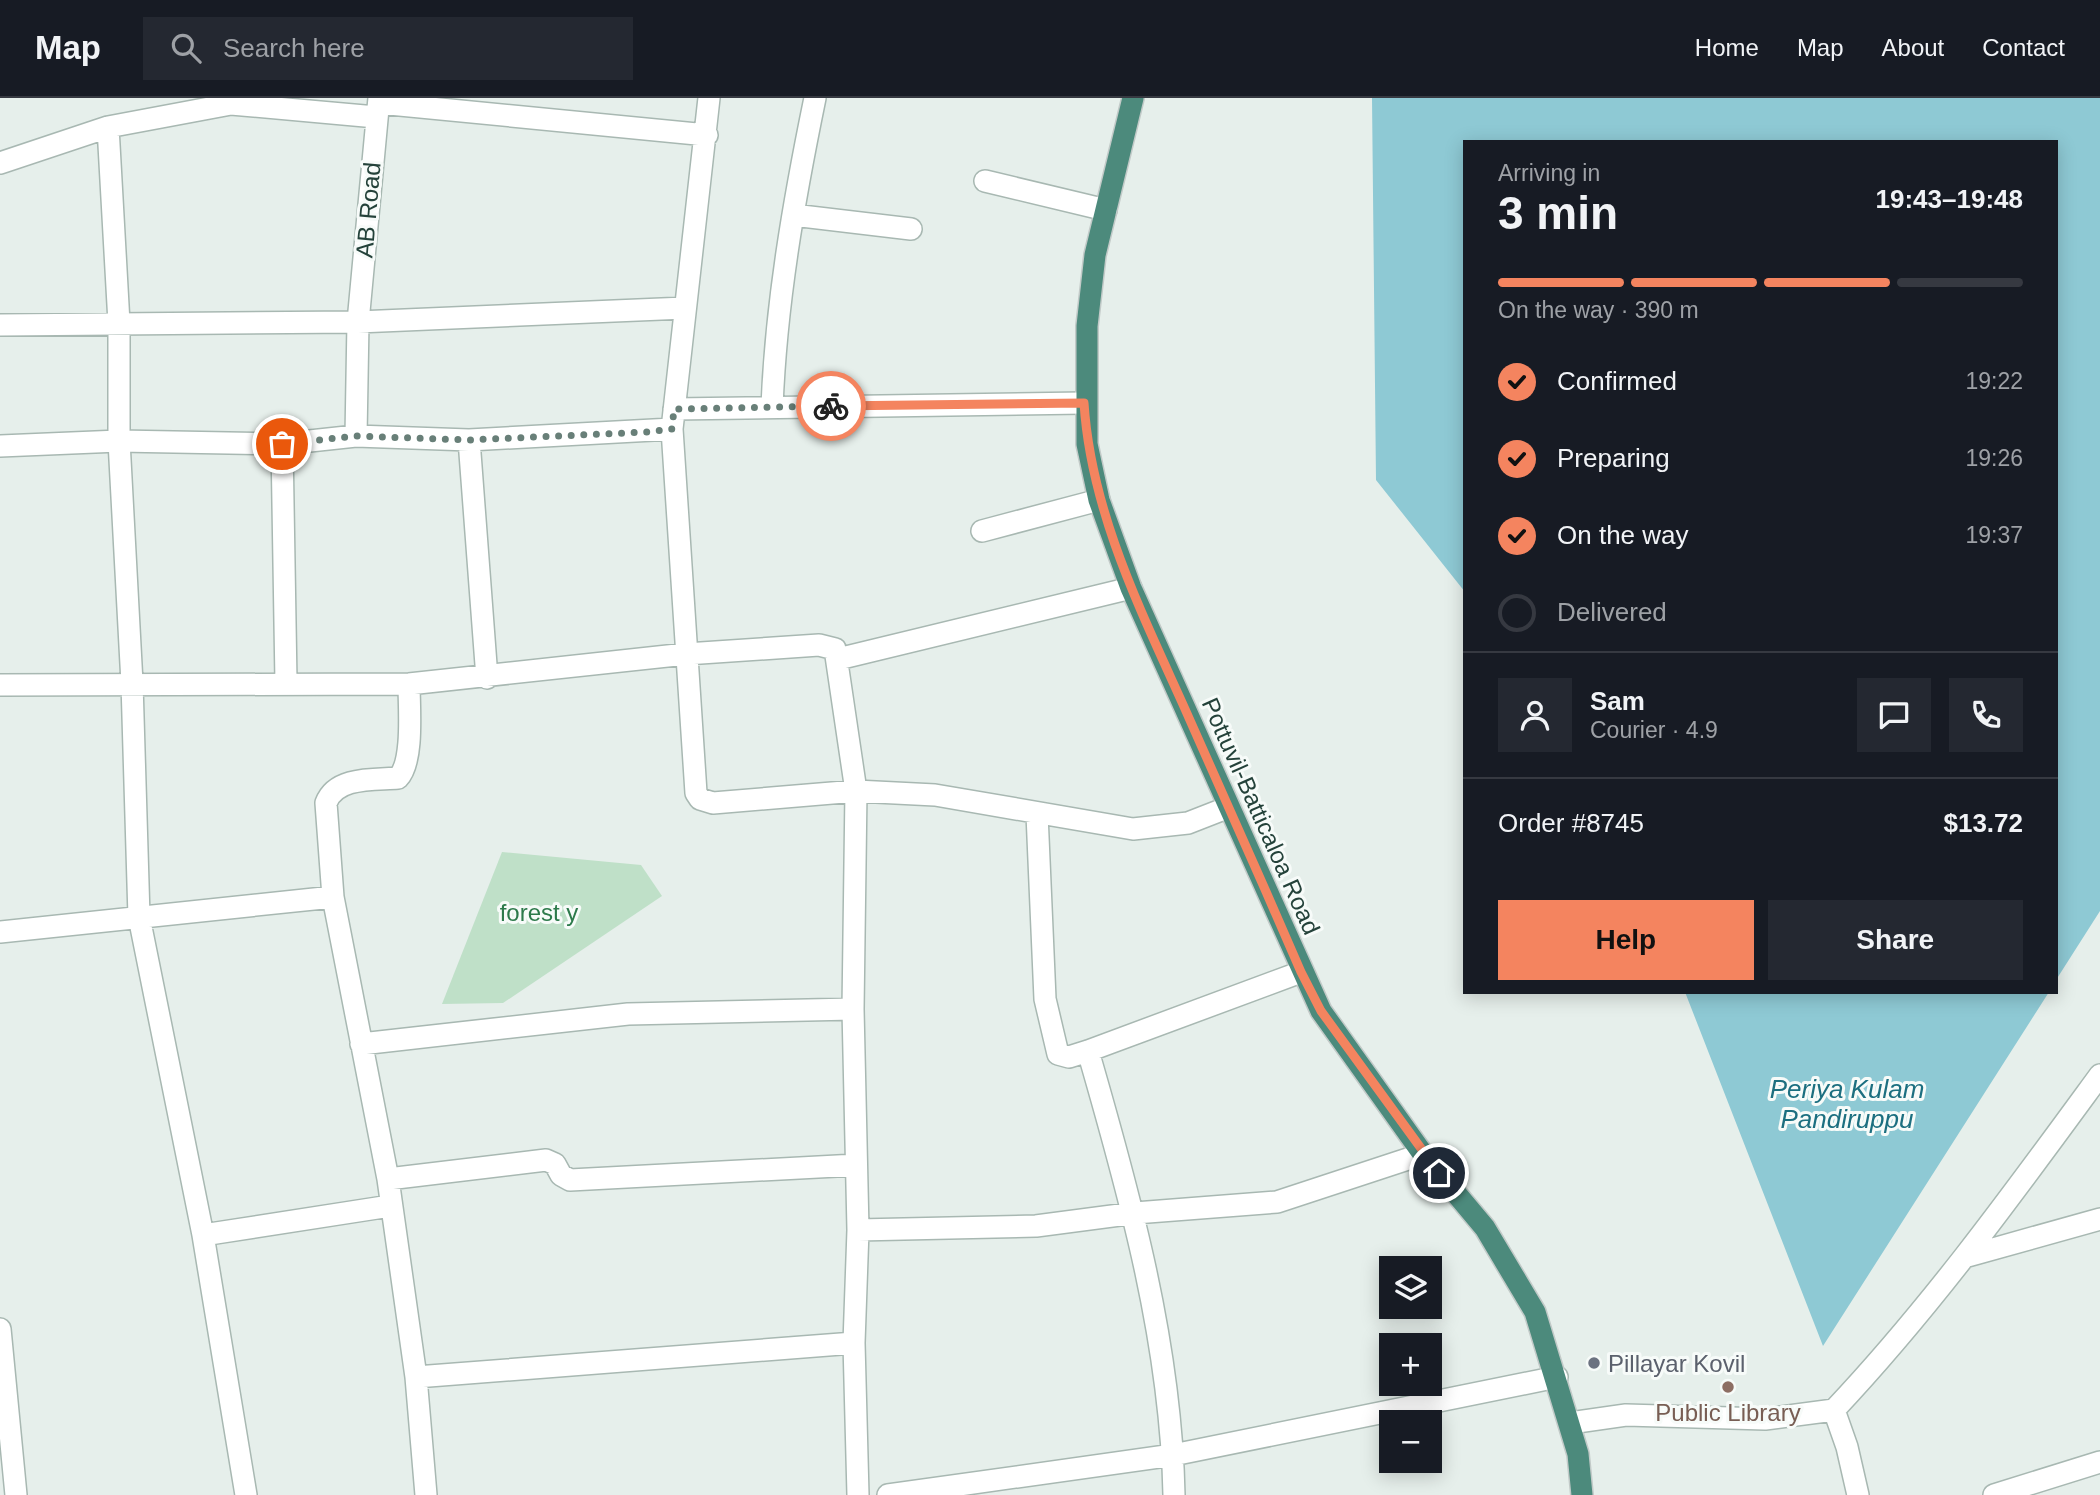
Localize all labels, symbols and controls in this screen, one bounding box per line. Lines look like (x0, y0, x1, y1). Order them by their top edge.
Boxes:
search box (143, 17, 633, 80)
text: Map (35, 29, 101, 66)
icon: search (167, 29, 205, 67)
text: Search here (223, 33, 365, 63)
text: Home (1695, 34, 1759, 61)
text: Map (1797, 34, 1844, 61)
text: About (1882, 34, 1944, 61)
text: Contact (1982, 34, 2065, 61)
text: Arriving in (1498, 160, 1600, 186)
street label: AB Road (350, 161, 386, 259)
text: 19:43–19:48 (1876, 184, 2023, 214)
text: 3 min (1498, 187, 1618, 239)
text: On the way · 390 m (1498, 297, 1699, 323)
icon: check (1498, 363, 1536, 401)
text: Confirmed (1557, 366, 1677, 396)
text: 19:22 (1965, 368, 2023, 394)
courier (796, 371, 866, 441)
icon: bike (812, 387, 850, 425)
pin (252, 414, 312, 474)
icon: bag (263, 425, 301, 463)
icon: check (1498, 440, 1536, 478)
text: Preparing (1557, 443, 1670, 473)
text: 19:26 (1965, 445, 2023, 471)
icon: check (1498, 517, 1536, 555)
text: On the way (1557, 520, 1689, 550)
text: 19:37 (1965, 522, 2023, 548)
text: Delivered (1557, 597, 1667, 627)
button: person (1498, 678, 1572, 752)
button: chat (1857, 678, 1931, 752)
button: phone (1949, 678, 2023, 752)
text: Sam (1590, 686, 1645, 716)
street label: Pottuvil-Batticaloa Road (1197, 694, 1325, 938)
text: Courier · 4.9 (1590, 717, 1718, 743)
text: Order #8745 (1498, 808, 1644, 838)
text: $13.72 (1943, 808, 2023, 838)
park label: forest y (500, 899, 578, 926)
button: Help (1498, 900, 1754, 980)
button: Share (1768, 900, 2023, 980)
water label: Periya Kulam Pandiruppu (1770, 1074, 1924, 1134)
pin (1409, 1143, 1469, 1203)
icon: home (1420, 1154, 1458, 1192)
map controls (1379, 1256, 1442, 1473)
button: layers (1379, 1256, 1442, 1319)
button: + (1379, 1333, 1442, 1396)
place label: Pillayar Kovil (1608, 1350, 1745, 1377)
marker: Pillayar Kovil (1586, 1355, 1602, 1371)
marker: Public Library (1720, 1379, 1736, 1395)
place label: Public Library (1655, 1399, 1801, 1426)
button: − (1379, 1410, 1442, 1473)

